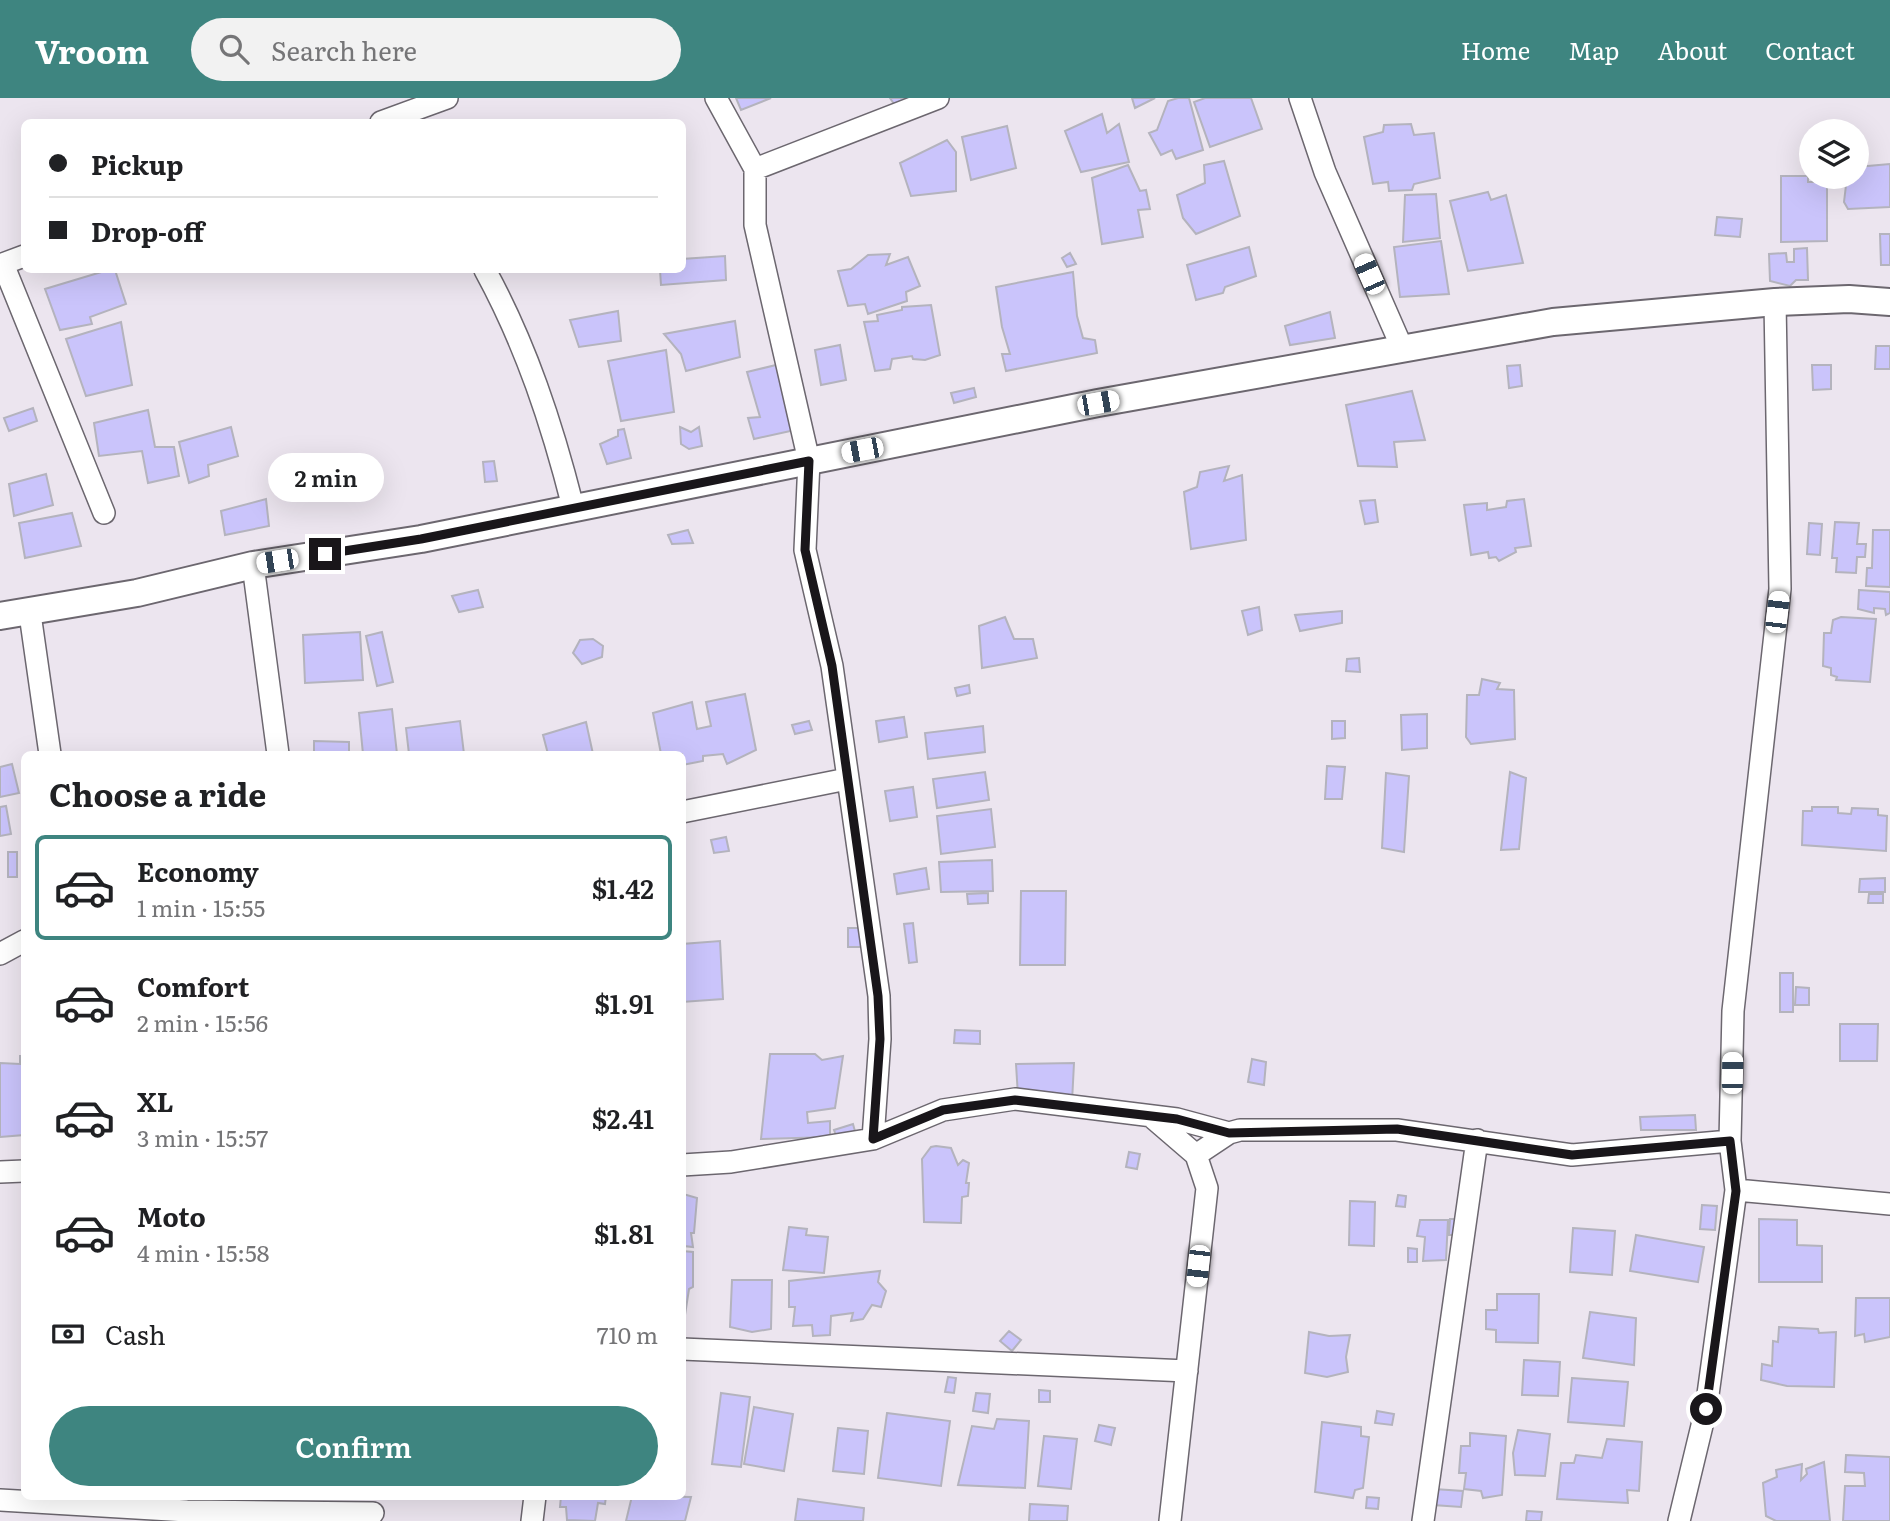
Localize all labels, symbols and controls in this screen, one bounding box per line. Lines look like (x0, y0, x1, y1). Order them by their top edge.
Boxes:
search box (191, 18, 681, 81)
text: Vroom (35, 25, 149, 74)
icon: search (215, 30, 253, 68)
text: Search here (271, 30, 417, 69)
text: Home (1461, 32, 1530, 67)
text: Map (1568, 32, 1619, 67)
text: About (1657, 32, 1727, 67)
text: Contact (1765, 32, 1855, 67)
map controls (1799, 119, 1869, 189)
button: layers (1799, 119, 1869, 189)
text: Pickup (91, 144, 183, 183)
text: Drop-off (91, 211, 204, 250)
car (1351, 251, 1388, 297)
car (1076, 389, 1121, 417)
car (840, 436, 885, 464)
callout: 2 min (267, 452, 383, 502)
text: 2 min (294, 460, 358, 494)
route end (309, 538, 341, 570)
car (255, 547, 300, 575)
car (1765, 590, 1790, 634)
text: Choose a ride (49, 769, 266, 817)
text: Economy (137, 851, 259, 890)
icon: car (53, 856, 116, 919)
text: $1.42 (592, 868, 654, 907)
text: 1 min · 15:55 (137, 890, 265, 924)
text: Comfort (137, 966, 249, 1005)
icon: car (53, 971, 116, 1034)
text: $1.91 (595, 983, 654, 1022)
text: 2 min · 15:56 (137, 1005, 268, 1039)
car (1722, 1052, 1743, 1094)
text: XL (137, 1081, 174, 1120)
icon: car (53, 1086, 116, 1149)
text: $2.41 (592, 1098, 654, 1137)
text: 3 min · 15:57 (137, 1120, 268, 1154)
text: Moto (137, 1196, 206, 1235)
icon: car (53, 1201, 116, 1264)
text: $1.81 (594, 1213, 654, 1252)
text: 4 min · 15:58 (137, 1235, 269, 1269)
car (1186, 1244, 1211, 1288)
text: Cash (105, 1314, 166, 1353)
icon: cash (49, 1315, 87, 1353)
text: 710 m (597, 1317, 658, 1351)
route start (1690, 1393, 1722, 1425)
button: Confirm (49, 1406, 658, 1486)

